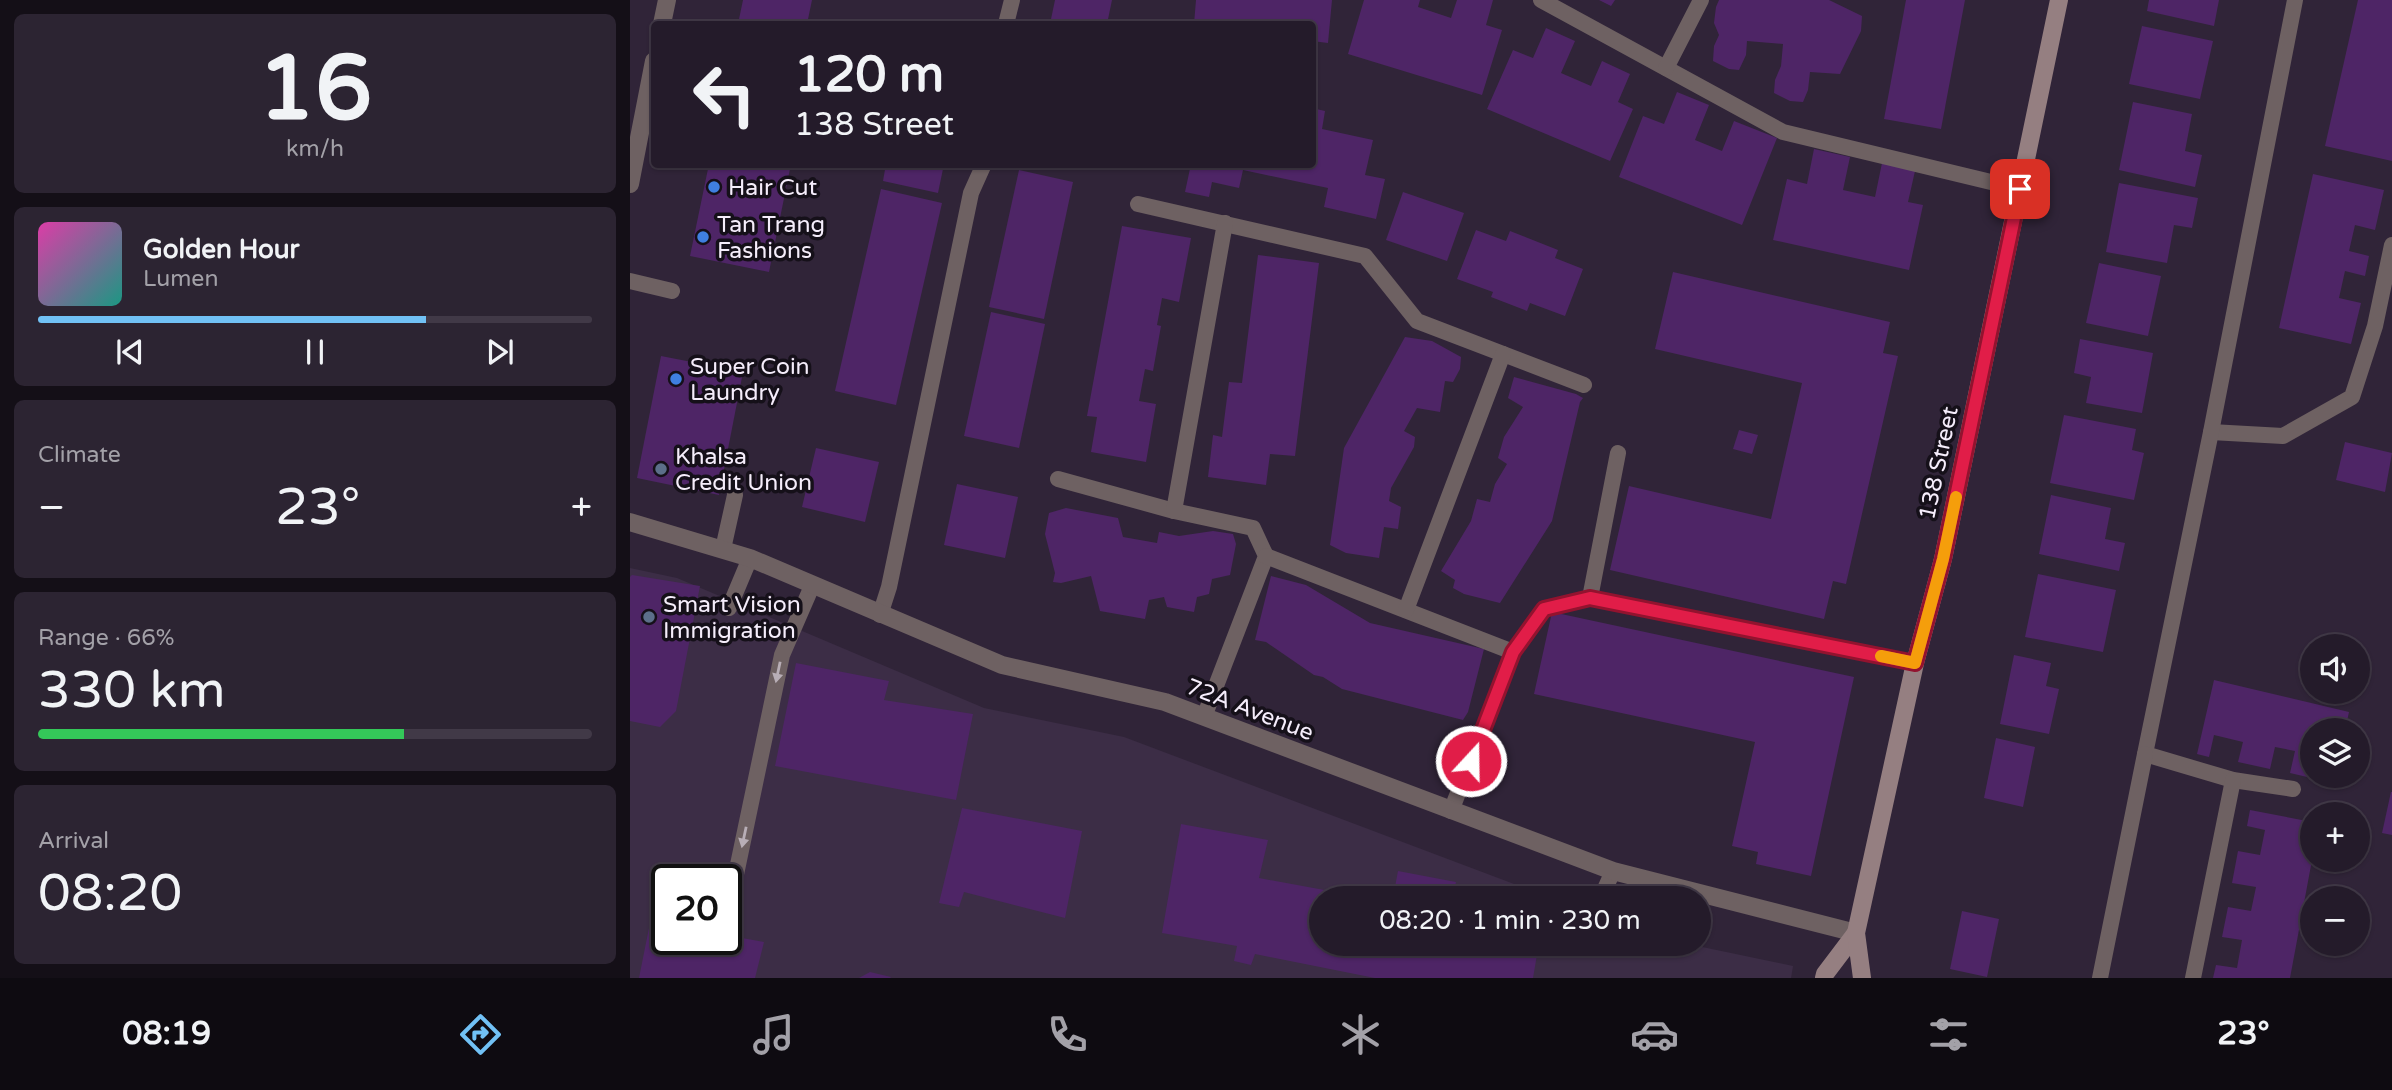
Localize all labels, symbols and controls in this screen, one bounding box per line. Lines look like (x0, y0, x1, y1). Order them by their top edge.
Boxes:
text: 16 (258, 34, 372, 144)
text: 120 m (794, 46, 944, 105)
icon: left (679, 49, 770, 140)
text: 138 Street (794, 106, 954, 144)
text: km/h (286, 135, 344, 163)
pin (1990, 159, 2050, 219)
icon: arrive (2001, 170, 2039, 208)
place label: Hair Cut (728, 174, 818, 202)
marker: Hair Cut (706, 179, 722, 195)
place label: Tan Trang Fashions (717, 211, 825, 265)
marker: Tan Trang Fashions (695, 229, 711, 245)
text: Golden Hour (143, 234, 300, 265)
text: Lumen (143, 265, 218, 293)
icon: previous (111, 333, 149, 371)
icon: pause (296, 333, 334, 371)
icon: next (481, 333, 519, 371)
place label: Super Coin Laundry (690, 353, 810, 407)
marker: Super Coin Laundry (668, 371, 684, 387)
street label: 138 Street (1913, 404, 1965, 522)
text: Climate (38, 441, 121, 469)
place label: Khalsa Credit Union (675, 443, 812, 497)
marker: Khalsa Credit Union (653, 461, 669, 477)
text: 23° (275, 476, 360, 539)
text: − (38, 485, 65, 531)
text: + (571, 485, 592, 531)
place label: Smart Vision Immigration (663, 591, 801, 645)
marker: Smart Vision Immigration (641, 609, 657, 625)
text: Range · 66% (38, 624, 174, 652)
map controls (2300, 634, 2370, 956)
button: sound (2300, 634, 2370, 704)
text: 330 km (38, 659, 226, 722)
one-way arrow (773, 661, 784, 683)
street label: 72A Avenue (1182, 673, 1317, 747)
button: layers (2300, 718, 2370, 788)
position arrow (1434, 724, 1508, 798)
button: + (2300, 802, 2370, 872)
one-way arrow (738, 826, 749, 848)
text: Arrival (38, 827, 109, 855)
text: 08:20 (38, 862, 182, 925)
speed limit sign: 20 (651, 864, 742, 955)
button: − (2300, 886, 2370, 956)
text: 08:20 · 1 min · 230 m (1379, 905, 1641, 936)
icon: directions (456, 1010, 505, 1059)
icon: music (749, 1010, 798, 1059)
icon: phone (1043, 1010, 1092, 1059)
icon: climate (1336, 1010, 1385, 1059)
icon: car (1630, 1010, 1679, 1059)
icon: filters (1924, 1010, 1973, 1059)
text: 08:19 (122, 1015, 211, 1053)
text: 23° (2217, 1015, 2270, 1053)

